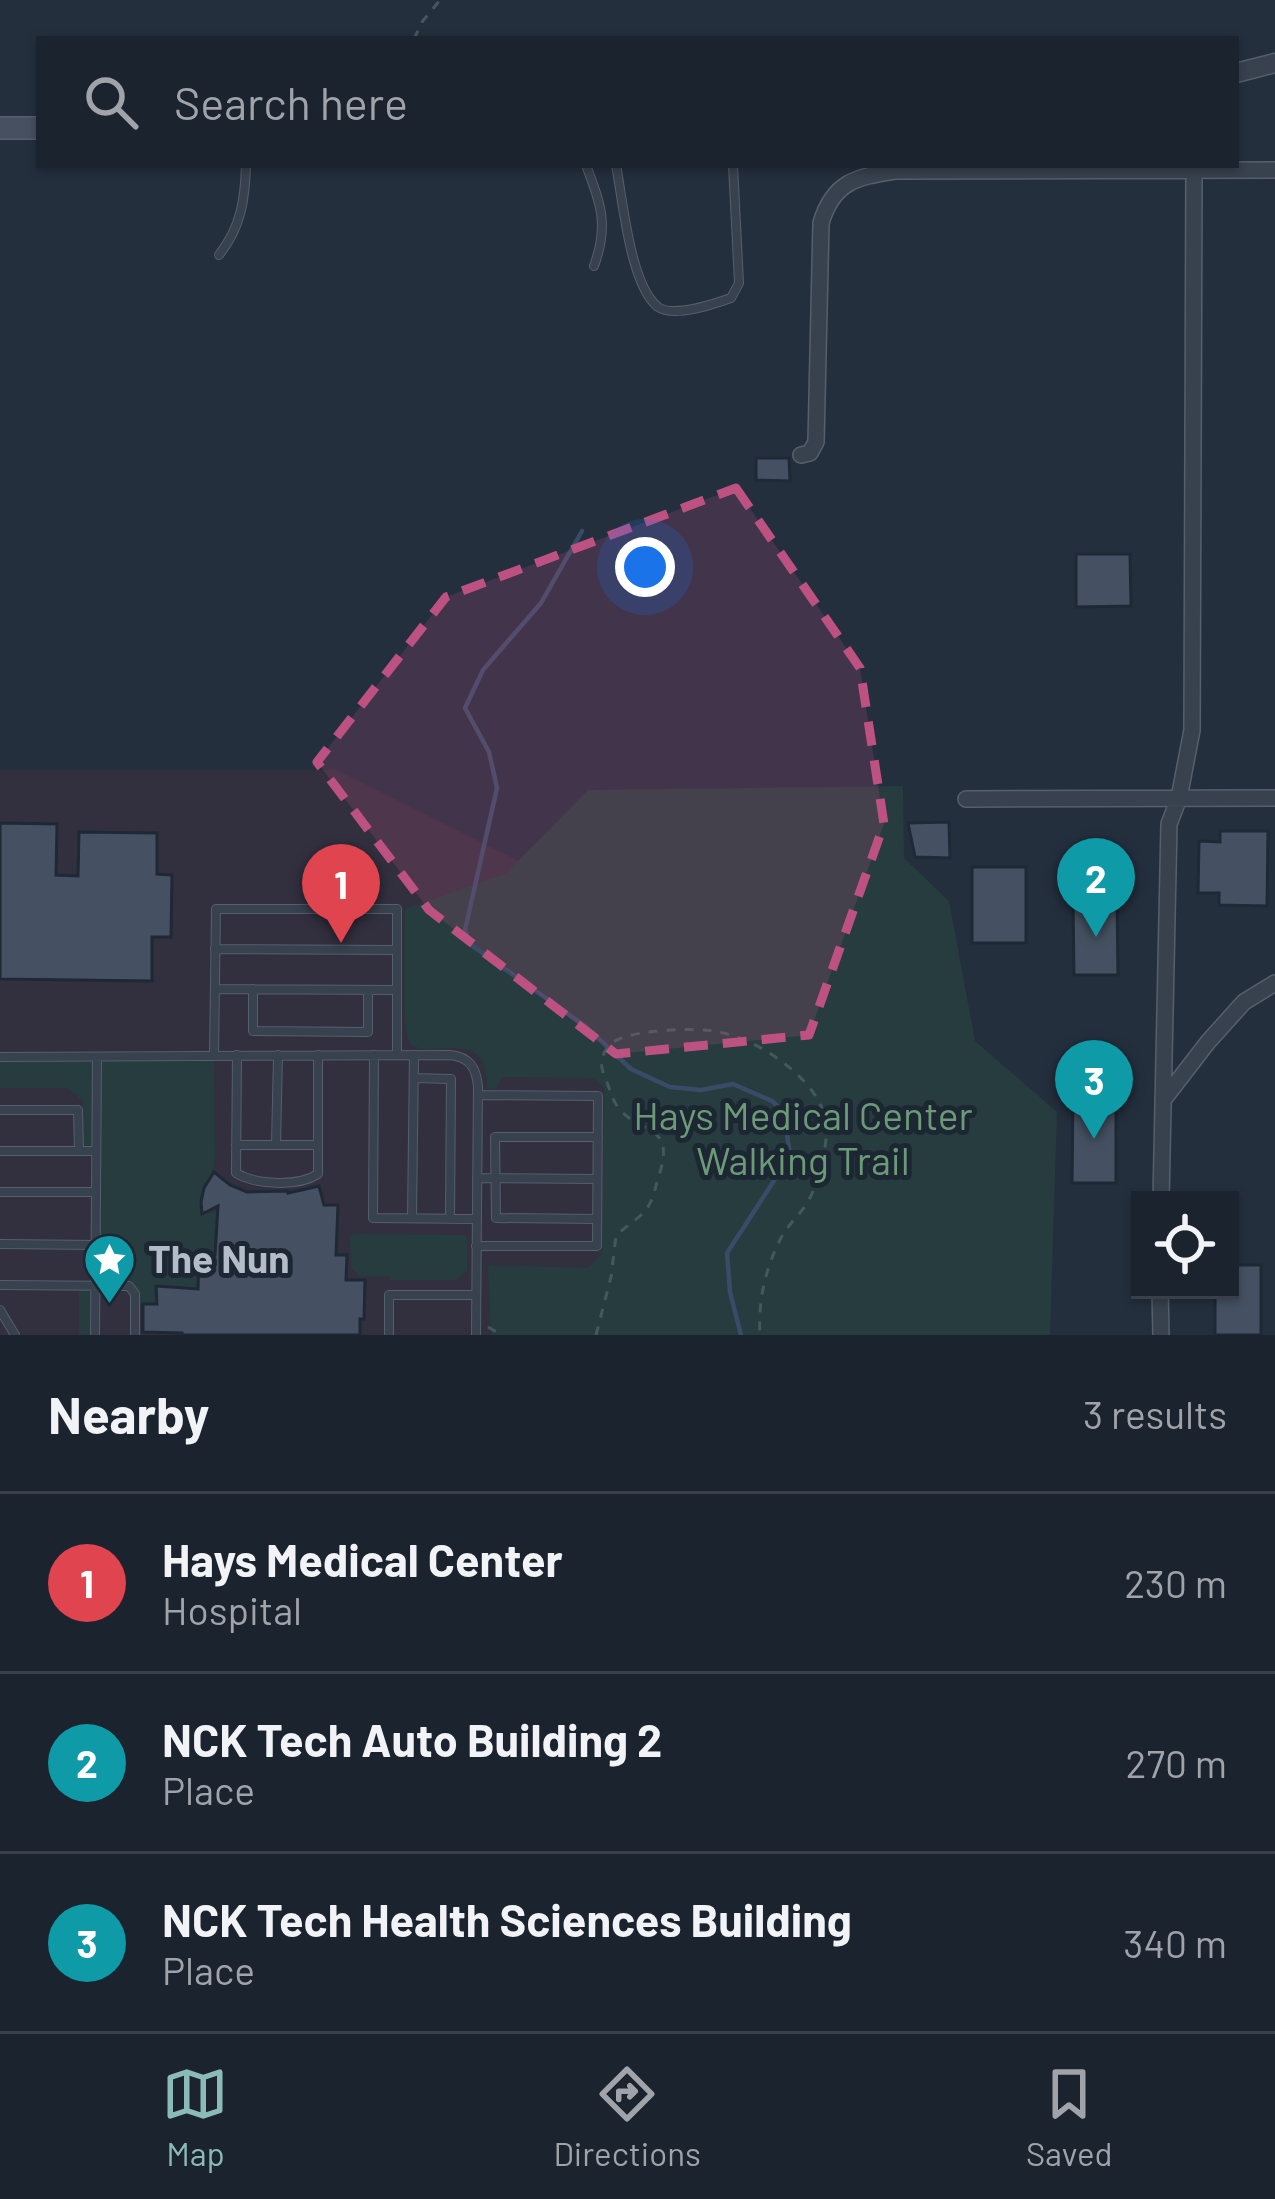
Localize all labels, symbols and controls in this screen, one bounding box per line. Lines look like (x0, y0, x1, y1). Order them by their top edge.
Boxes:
search box (36, 36, 1239, 168)
icon: search (78, 69, 144, 135)
text: Search here (174, 75, 408, 129)
your location (615, 537, 675, 597)
pin: 2 (1057, 838, 1135, 937)
pin: 1 (302, 844, 380, 943)
pin: 3 (1055, 1040, 1133, 1139)
park label: Hays Medical Center Walking Trail (633, 1091, 973, 1183)
map controls (1131, 1191, 1239, 1299)
button: locate (1131, 1191, 1239, 1299)
place icon: The Nun (81, 1231, 137, 1305)
place label: The Nun (148, 1234, 290, 1281)
text: Nearby (48, 1383, 209, 1444)
text: 3 results (1083, 1390, 1227, 1437)
text: Hays Medical Center (162, 1532, 563, 1586)
text: 1 (80, 1559, 94, 1606)
text: 230 m (1124, 1559, 1227, 1606)
text: Hospital (162, 1586, 302, 1633)
text: NCK Tech Auto Building 2 (162, 1712, 662, 1766)
text: 2 (76, 1739, 98, 1786)
text: 270 m (1126, 1739, 1227, 1786)
text: Place (162, 1766, 255, 1813)
text: NCK Tech Health Sciences Building (162, 1892, 852, 1946)
text: 3 (76, 1919, 98, 1966)
text: 340 m (1123, 1919, 1227, 1966)
text: Place (162, 1946, 255, 1993)
tab: Map (162, 2061, 228, 2173)
tab: Directions (553, 2061, 701, 2173)
tab: Saved (1026, 2061, 1113, 2173)

